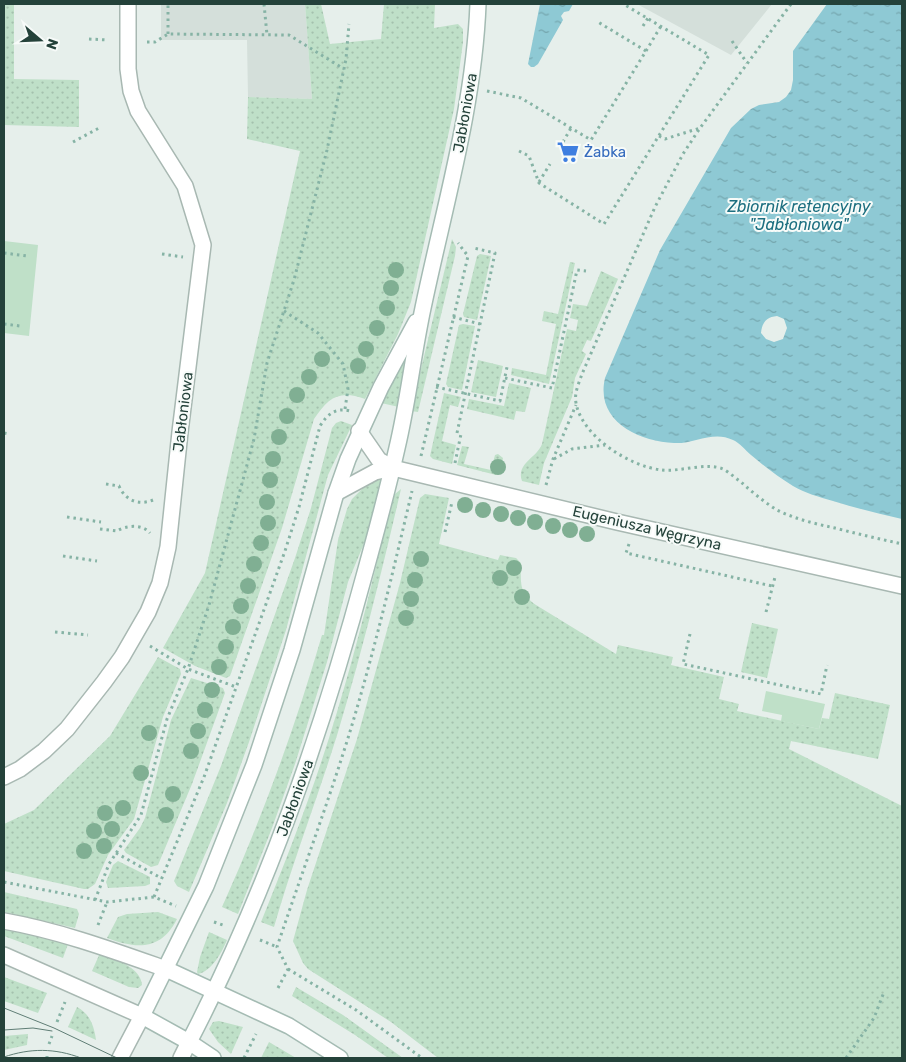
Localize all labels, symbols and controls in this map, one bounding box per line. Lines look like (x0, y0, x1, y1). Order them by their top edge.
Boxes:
north arrow (15, 15, 65, 65)
text: N (42, 37, 61, 52)
street label: Jabłoniowa (449, 72, 481, 154)
supermarket icon: Żabka (555, 139, 581, 165)
place label: Żabka (584, 143, 626, 161)
water label: Zbiornik retencyjny "Jabłoniowa" (726, 197, 872, 234)
street label: Jabłoniowa (169, 371, 197, 453)
street label: Eugeniusza Węgrzyna (571, 502, 723, 554)
street label: Jabłoniowa (273, 757, 317, 839)

